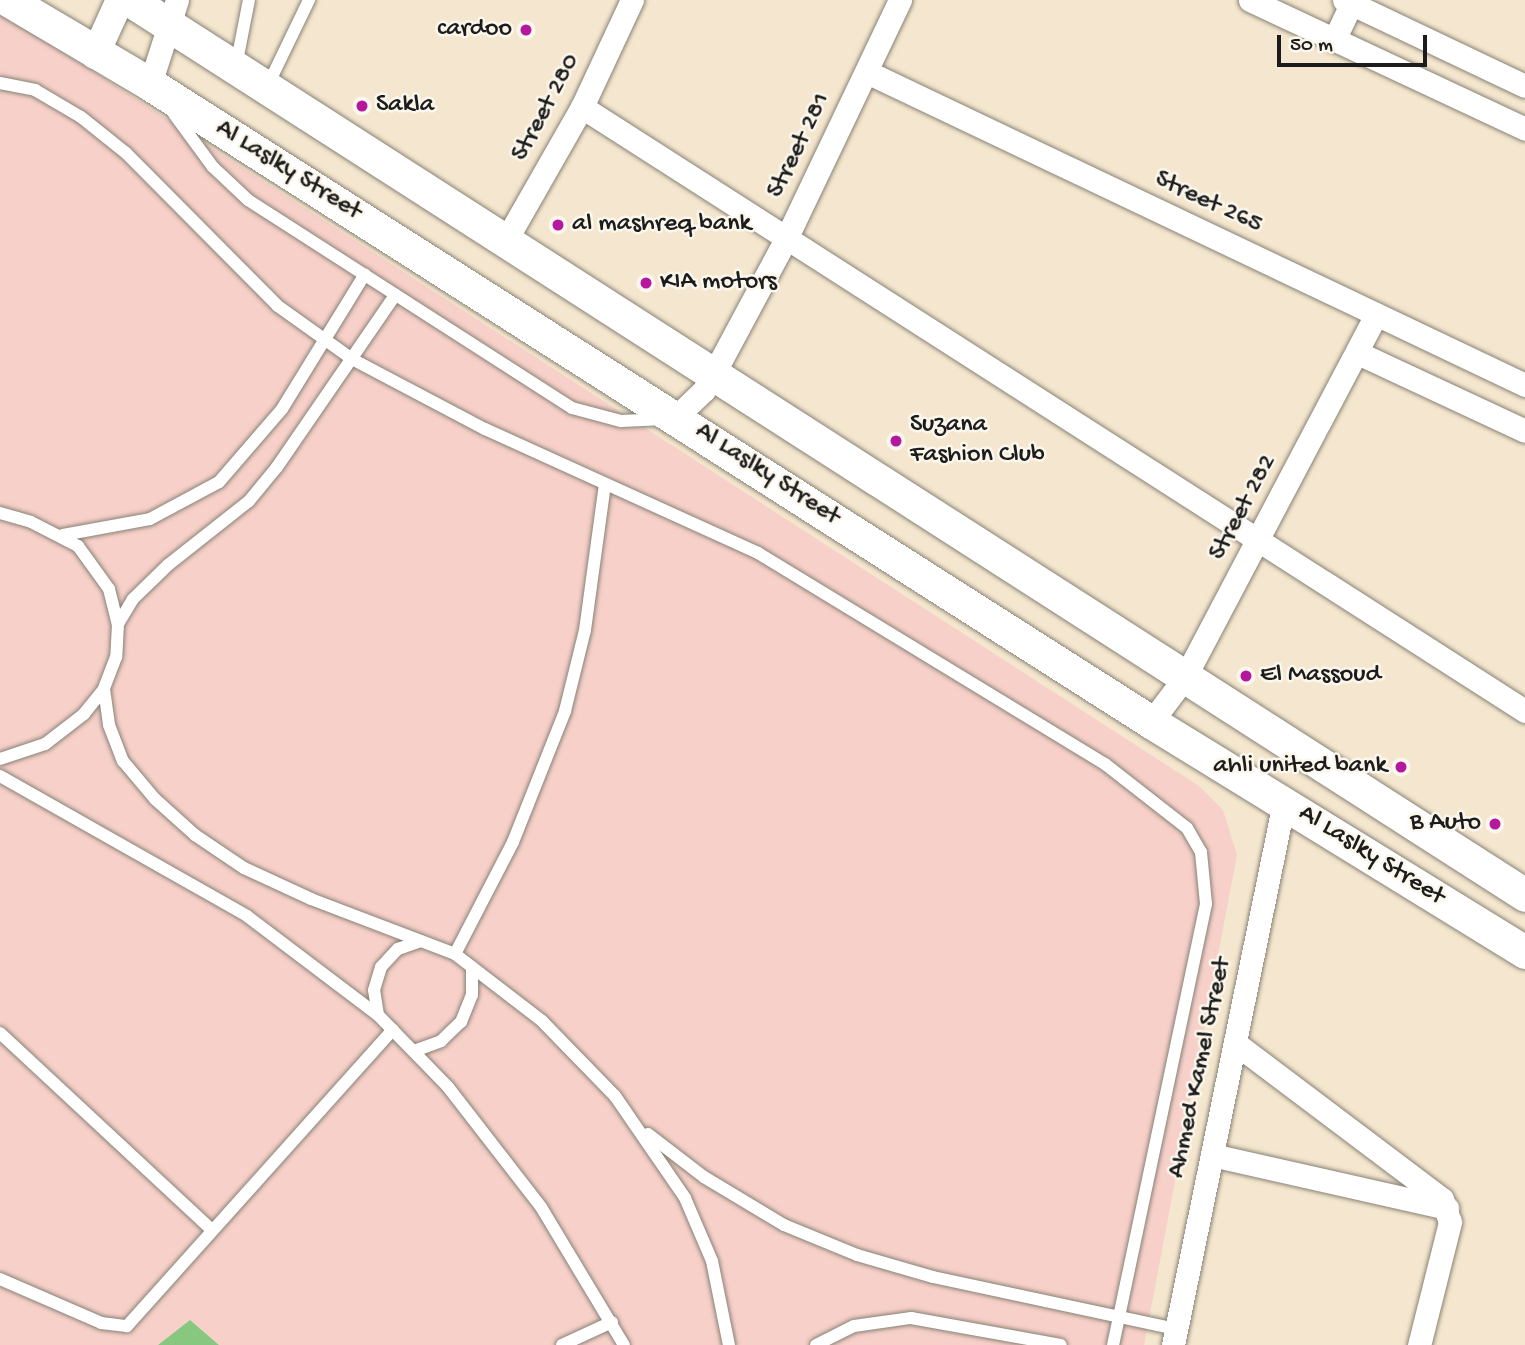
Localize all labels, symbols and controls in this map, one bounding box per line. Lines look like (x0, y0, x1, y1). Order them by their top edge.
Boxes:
place label: cardoo (437, 14, 512, 46)
scale bar (1280, 21, 1430, 65)
marker: cardoo (518, 22, 534, 38)
text: 50 m (1290, 34, 1333, 59)
street label: Street 280 (506, 49, 588, 167)
street label: Street 281 (761, 88, 839, 204)
place label: Sakla (376, 90, 434, 122)
marker: Sakla (354, 98, 370, 114)
street label: Al Laslky Street (209, 114, 367, 228)
street label: Street 265 (1149, 165, 1267, 241)
place label: al mashreq bank (572, 209, 751, 241)
marker: al mashreq bank (550, 217, 566, 233)
place label: KIA motors (660, 267, 777, 299)
marker: KIA motors (638, 275, 654, 291)
place label: Suzana Fashion Club (910, 410, 1045, 472)
street label: Al Laslky Street (689, 417, 845, 533)
marker: Suzana Fashion Club (888, 433, 904, 449)
street label: Street 282 (1203, 450, 1285, 566)
place label: El Massoud (1260, 660, 1381, 692)
marker: El Massoud (1238, 668, 1254, 684)
place label: ahli united bank (1213, 751, 1387, 783)
marker: ahli united bank (1393, 759, 1409, 775)
street label: Al Laslky Street (1292, 799, 1450, 913)
place label: B Auto (1410, 808, 1481, 840)
marker: B Auto (1487, 816, 1503, 832)
street label: Ahmed Kamel Street (1162, 955, 1240, 1181)

